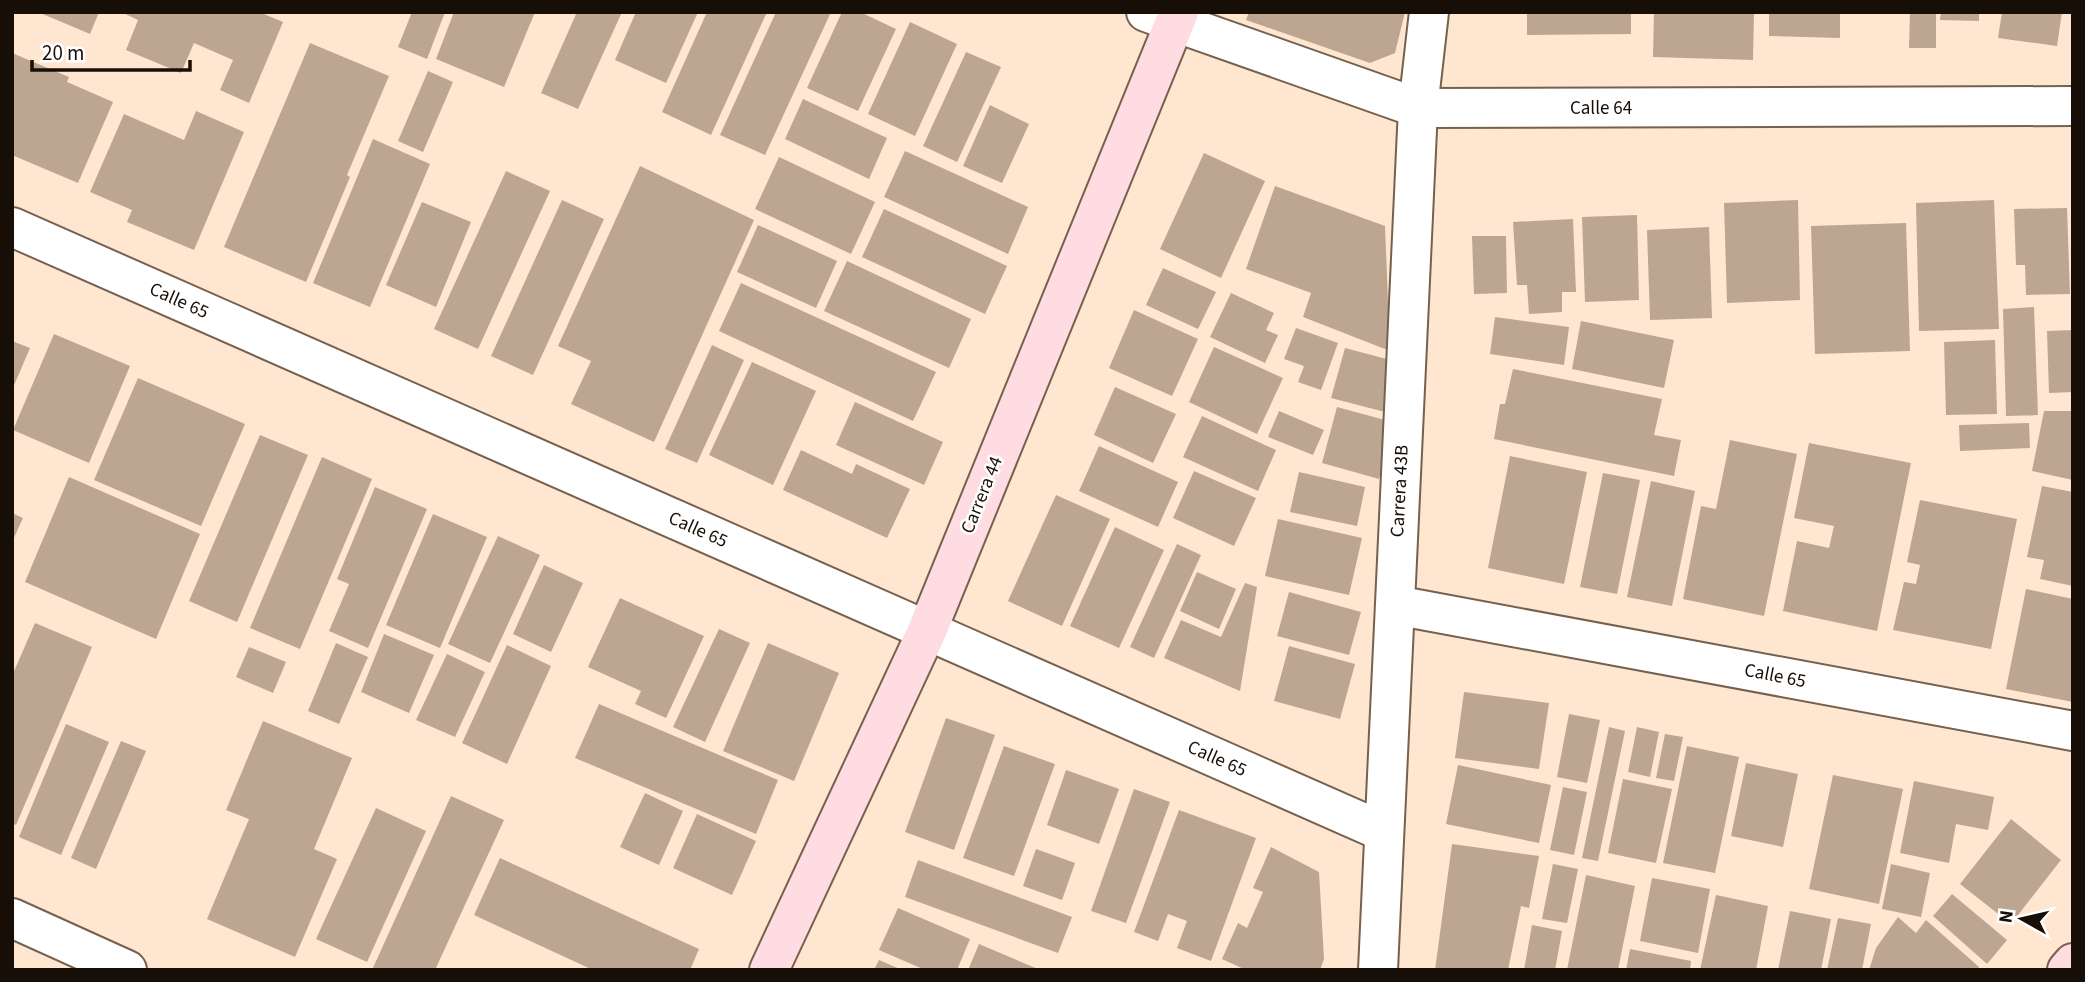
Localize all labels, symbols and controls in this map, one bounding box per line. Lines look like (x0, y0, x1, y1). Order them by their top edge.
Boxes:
scale bar (32, 28, 189, 72)
text: 20 m (42, 38, 84, 68)
street label: Calle 64 (1570, 95, 1632, 122)
street label: Calle 65 (145, 276, 213, 326)
street label: Carrera 43B (1384, 444, 1416, 538)
street label: Carrera 44 (954, 452, 1010, 538)
street label: Calle 65 (664, 505, 732, 555)
street label: Calle 65 (1742, 657, 1808, 695)
street label: Calle 65 (1183, 734, 1251, 784)
north arrow (1987, 884, 2057, 954)
text: N (1992, 909, 2021, 925)

